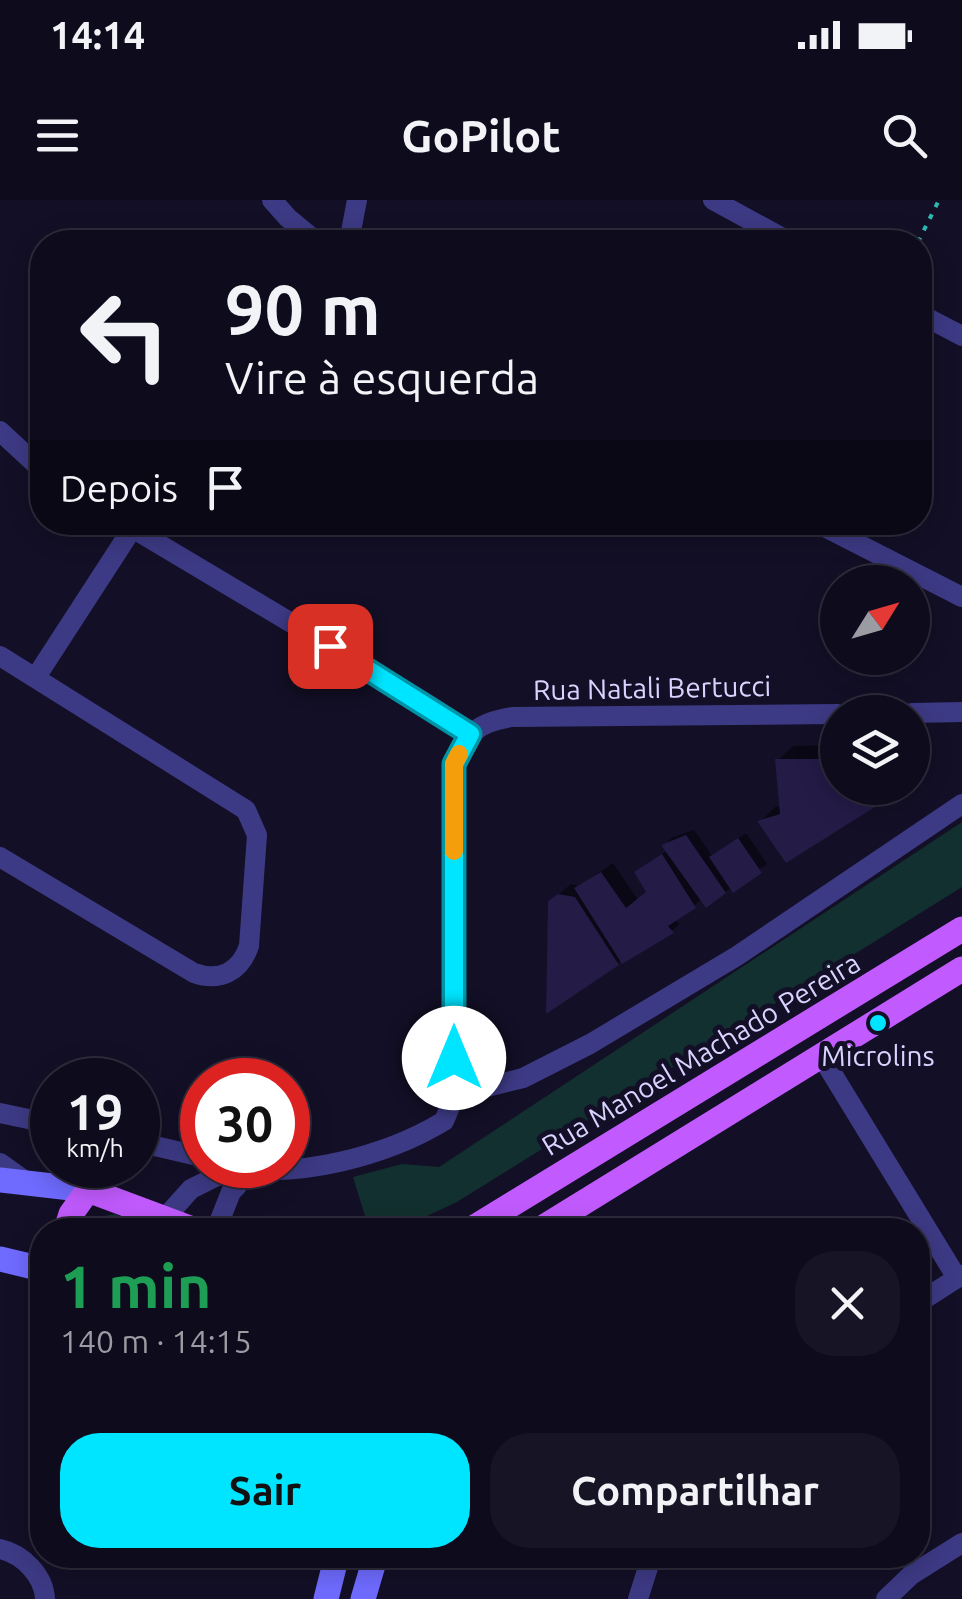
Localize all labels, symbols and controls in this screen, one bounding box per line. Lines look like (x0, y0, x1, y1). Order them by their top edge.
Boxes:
text: 14:14 (50, 14, 145, 56)
icon: menu (30, 108, 85, 163)
icon: search (877, 108, 932, 163)
text: GoPilot (401, 110, 561, 161)
icon: left (60, 270, 190, 400)
text: 90 m (225, 270, 381, 348)
text: Vire à esquerda (225, 352, 539, 403)
icon: arrive (198, 460, 253, 515)
text: Depois (60, 467, 178, 509)
north arrow (820, 565, 930, 675)
map controls (820, 565, 930, 805)
pin (288, 604, 373, 689)
icon: arrive (303, 619, 358, 674)
street label: Rua Natali Bertucci (533, 670, 771, 705)
button: layers (820, 695, 930, 805)
street label: Rua Manoel Machado Pereira (536, 946, 865, 1161)
position arrow (402, 1006, 506, 1110)
marker: Microlins (867, 1012, 889, 1034)
place label: Microlins (821, 1040, 935, 1071)
speed limit sign: 30 (180, 1058, 310, 1188)
text: 19 (67, 1083, 123, 1139)
text: km/h (66, 1134, 124, 1162)
button: close (795, 1251, 900, 1356)
text: 1 min (60, 1252, 212, 1319)
text: 140 m · 14:15 (60, 1323, 252, 1359)
button: Sair (60, 1433, 470, 1548)
button: Compartilhar (490, 1433, 900, 1548)

